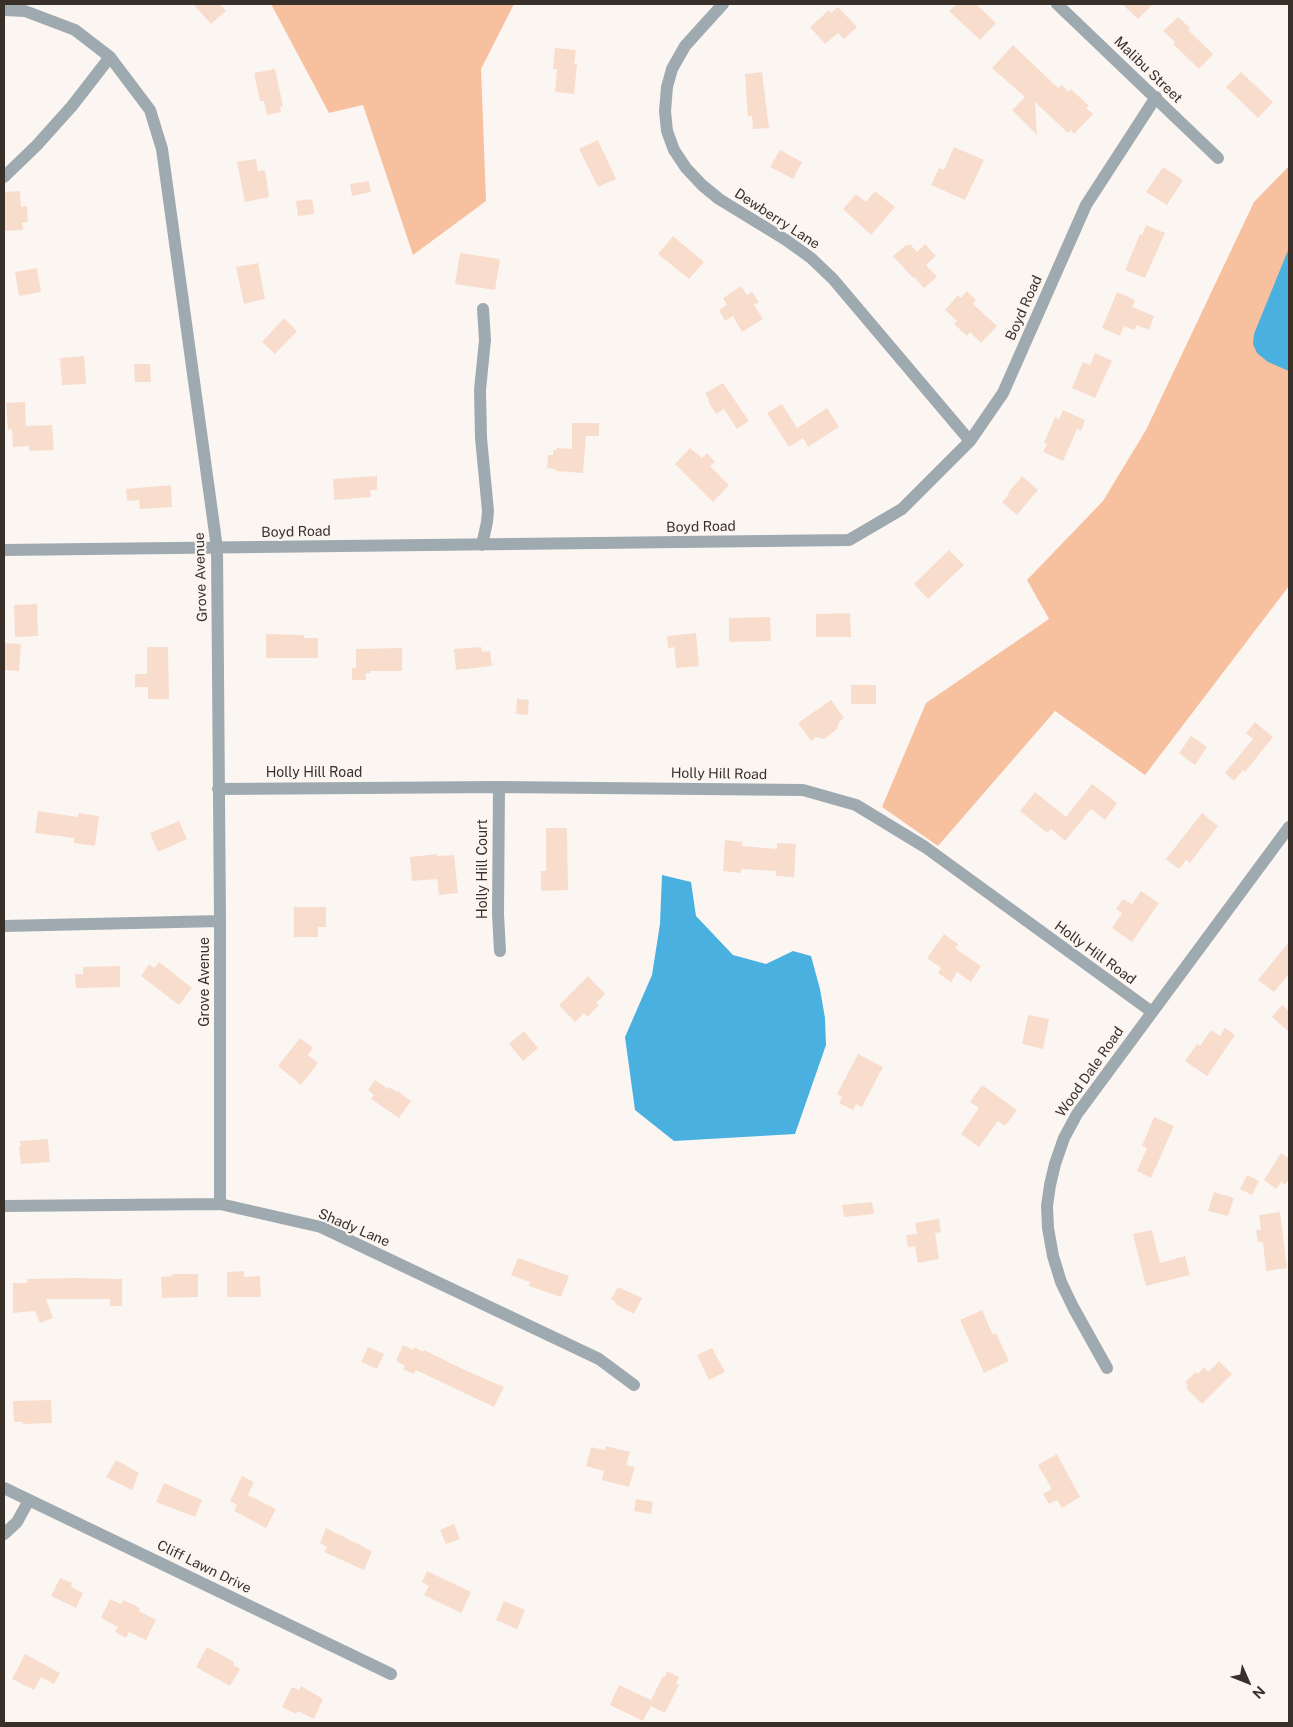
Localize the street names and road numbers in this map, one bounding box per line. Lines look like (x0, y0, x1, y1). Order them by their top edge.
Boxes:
street label: Malibu Street (1110, 33, 1186, 107)
street label: Dewberry Lane (731, 185, 823, 253)
street label: Boyd Road (1002, 273, 1046, 343)
street label: Boyd Road (666, 518, 736, 536)
street label: Boyd Road (261, 523, 331, 541)
street label: Grove Avenue (191, 532, 211, 622)
street label: Holly Hill Road (266, 765, 362, 781)
street label: Holly Hill Road (671, 765, 767, 783)
street label: Holly Hill Court (475, 819, 491, 919)
street label: Holly Hill Road (1051, 918, 1139, 988)
street label: Grove Avenue (197, 937, 213, 1027)
street label: Wood Dale Road (1053, 1024, 1127, 1120)
street label: Shady Lane (316, 1205, 392, 1251)
street label: Cliff Lawn Drive (154, 1537, 254, 1597)

